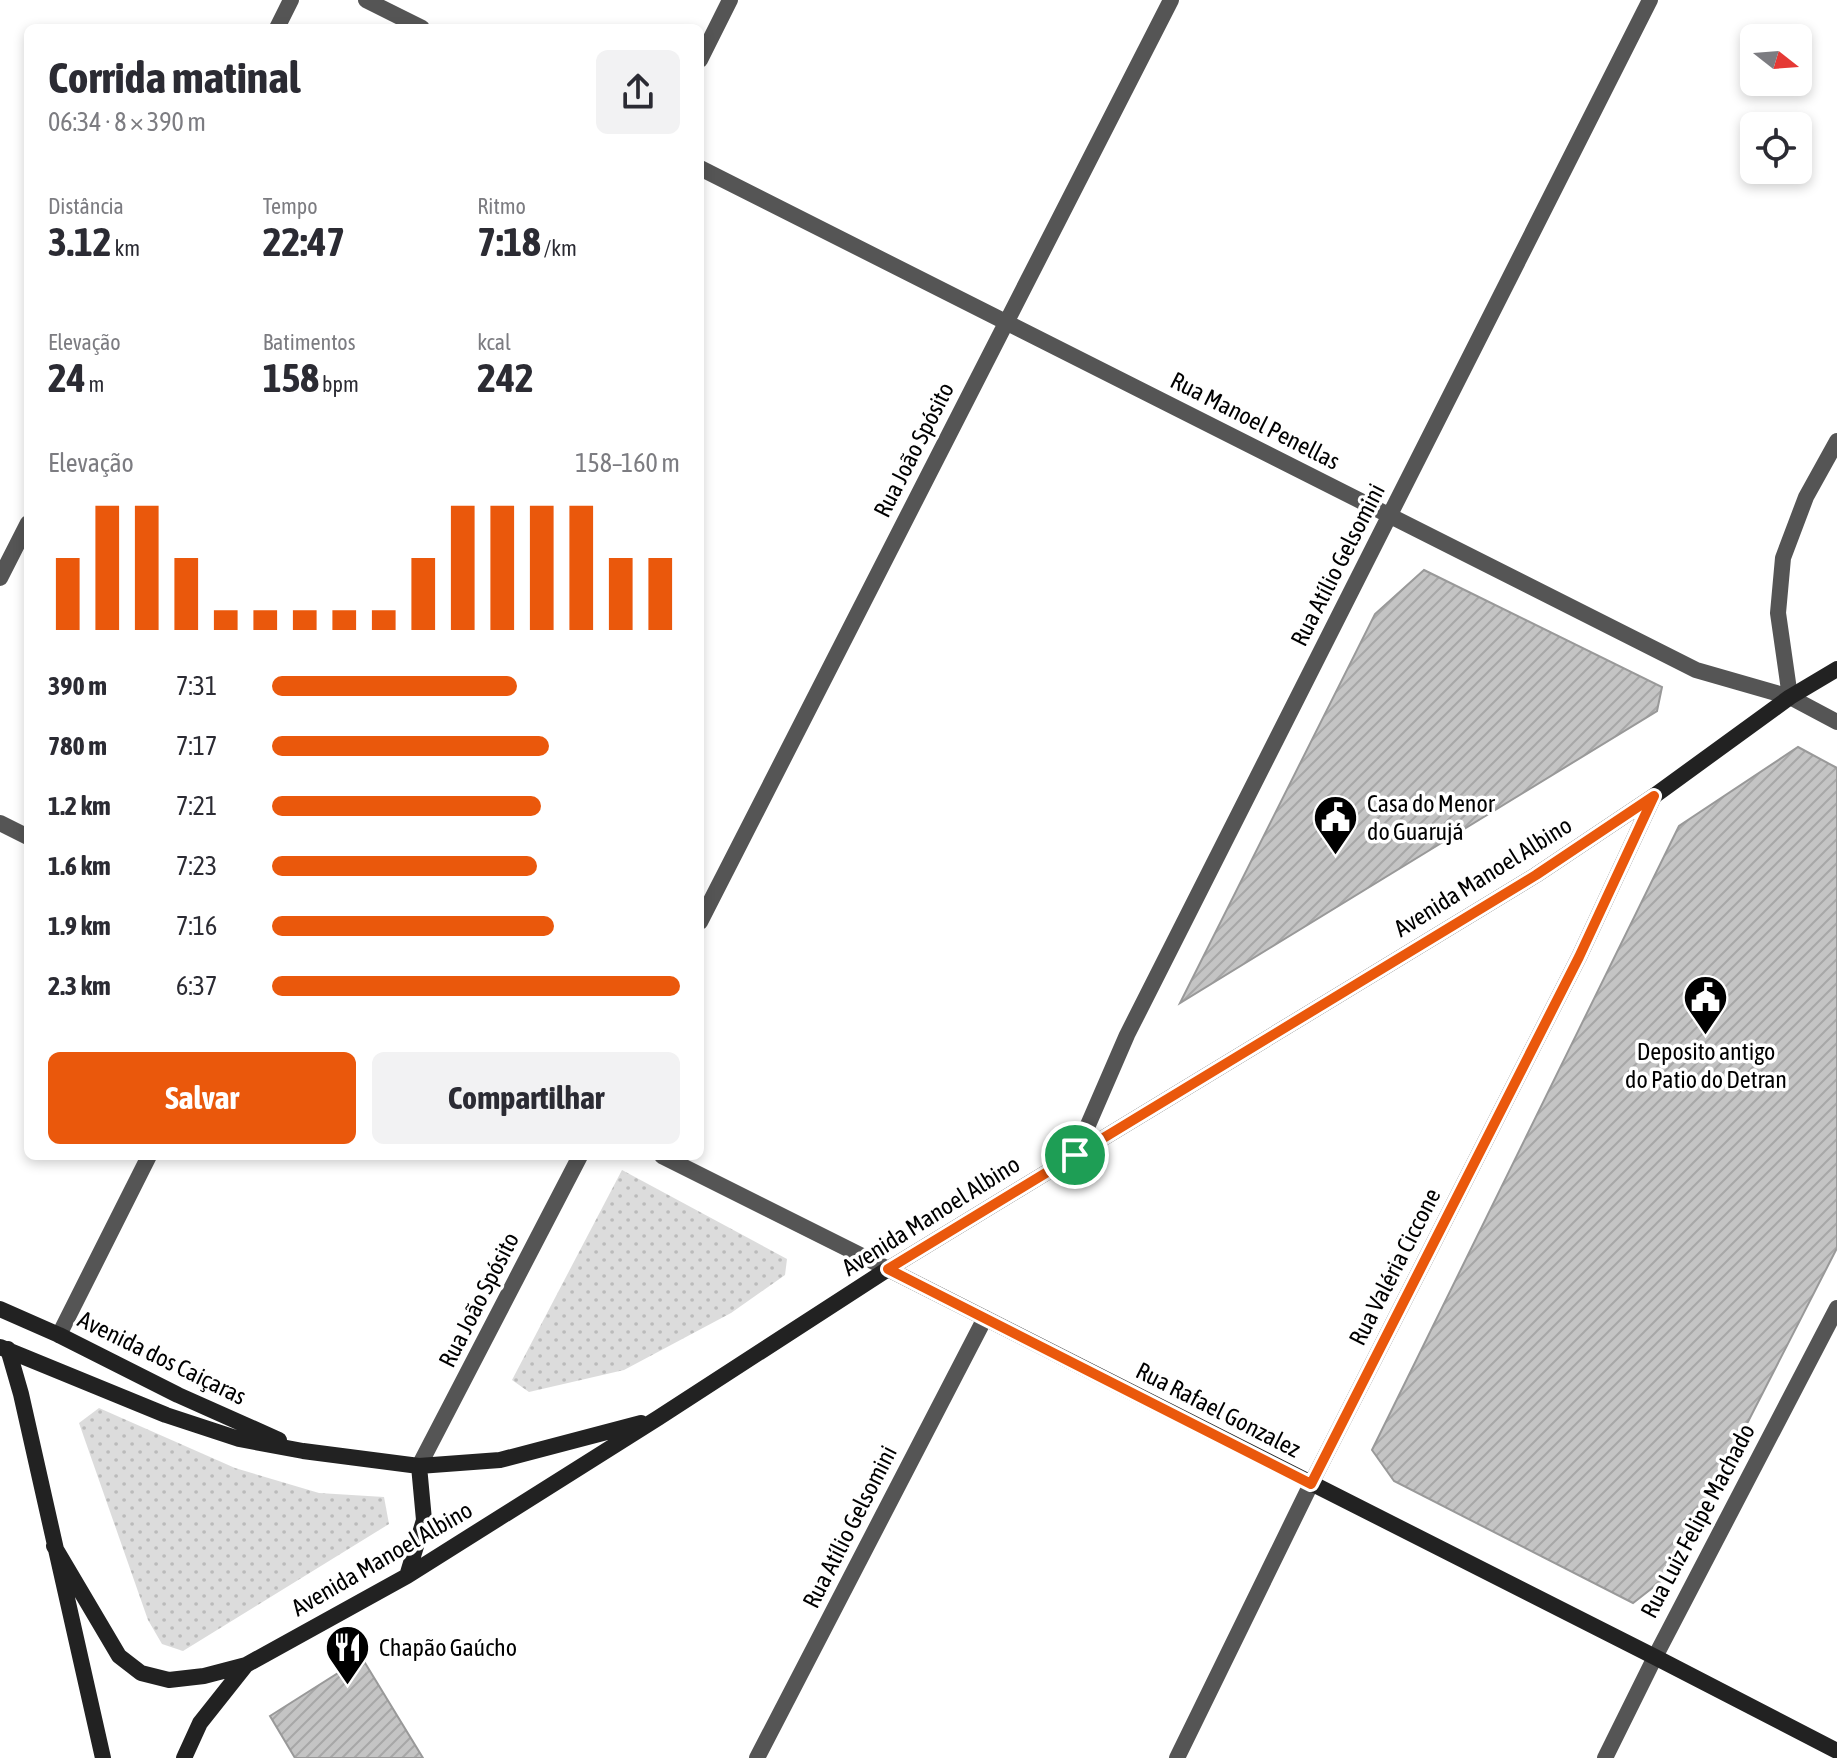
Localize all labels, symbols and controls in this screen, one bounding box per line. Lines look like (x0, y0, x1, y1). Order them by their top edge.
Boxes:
north arrow (1740, 24, 1812, 96)
map controls (1740, 24, 1812, 184)
button: share (596, 50, 680, 134)
text: Corrida matinal (48, 52, 300, 102)
text: 06:34 · 8 × 390 m (48, 107, 206, 137)
button: locate (1740, 112, 1812, 184)
text: Distância (48, 193, 124, 219)
text: Tempo (263, 193, 318, 219)
text: Ritmo (477, 193, 526, 219)
text: 3.12 (48, 219, 112, 264)
text: 22:47 (263, 219, 345, 264)
text: 7:18 (477, 219, 541, 264)
text: km (112, 235, 140, 261)
text: /km (541, 235, 577, 261)
text: Elevação (48, 329, 121, 355)
text: Batimentos (263, 329, 355, 355)
text: kcal (477, 329, 511, 355)
text: 24 (48, 355, 86, 400)
text: 158 (263, 355, 319, 400)
text: 242 (477, 355, 534, 400)
street label: Rua Manoel Penellas (1166, 366, 1344, 475)
text: m (86, 371, 104, 397)
text: bpm (319, 371, 359, 397)
street label: Rua João Spósito (868, 378, 959, 522)
text: Elevação (48, 448, 134, 478)
text: 158–160 m (575, 448, 680, 478)
street label: Rua Atílio Gelsomini (1285, 479, 1390, 650)
text: 390 m (48, 671, 107, 701)
text: 7:31 (176, 671, 217, 701)
text: 780 m (48, 731, 107, 761)
text: 7:17 (176, 731, 217, 761)
place label: Casa do Menor do Guarujá (1367, 790, 1496, 845)
text: 1.2 km (48, 791, 111, 821)
text: 7:21 (176, 791, 217, 821)
public building icon: Casa do Menor do Guarujá (1312, 794, 1360, 857)
street label: Avenida Manoel Albino (1389, 811, 1576, 942)
text: 1.6 km (48, 851, 111, 881)
text: 7:23 (176, 851, 217, 881)
text: 1.9 km (48, 911, 111, 941)
text: 7:16 (176, 911, 217, 941)
text: 2.3 km (48, 971, 111, 1001)
text: 6:37 (176, 971, 217, 1001)
public building icon: Deposito antigo do Patio do Detran (1682, 974, 1730, 1037)
place label: Deposito antigo do Patio do Detran (1625, 1038, 1787, 1093)
button: Salvar (48, 1052, 356, 1144)
button: Compartilhar (372, 1052, 680, 1144)
pin (1041, 1121, 1109, 1189)
icon: arrive (1053, 1133, 1097, 1177)
street label: Avenida Manoel Albino (837, 1150, 1024, 1281)
street label: Rua Valéria Ciccone (1343, 1184, 1446, 1350)
street label: Rua João Spósito (433, 1228, 524, 1372)
street label: Avenida dos Caiçaras (74, 1305, 251, 1410)
street label: Rua Rafael Gonzalez (1132, 1357, 1305, 1463)
street label: Rua Luiz Felipe Machado (1635, 1419, 1760, 1622)
street label: Rua Atílio Gelsomini (797, 1441, 902, 1612)
street label: Avenida Manoel Albino (287, 1496, 477, 1621)
restaurant icon: Chapão Gaúcho (324, 1624, 372, 1687)
place label: Chapão Gaúcho (379, 1634, 517, 1661)

